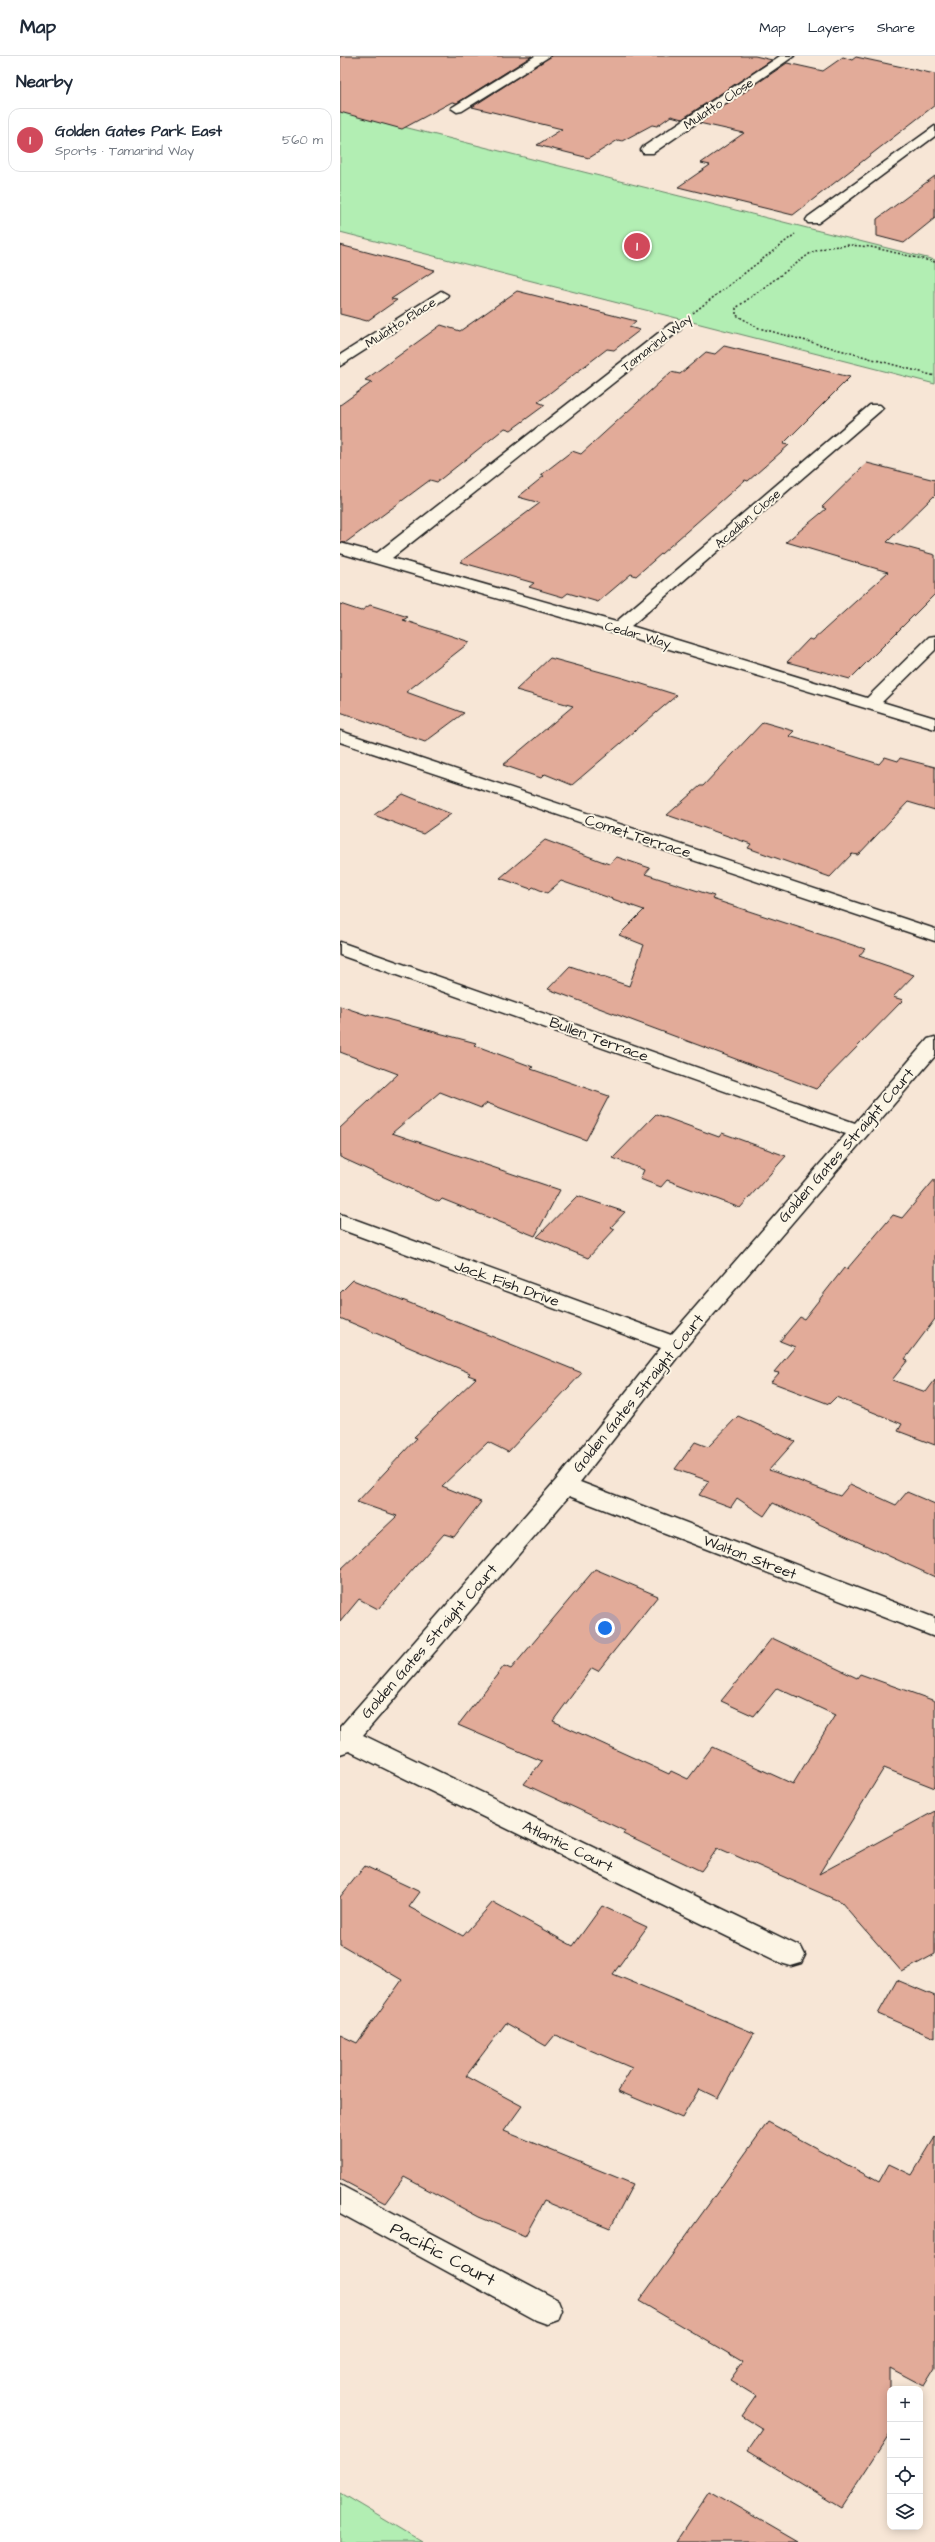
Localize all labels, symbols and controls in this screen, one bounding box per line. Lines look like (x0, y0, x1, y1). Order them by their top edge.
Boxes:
text: Map (20, 14, 56, 41)
text: Map (759, 18, 786, 38)
text: Layers (808, 18, 855, 38)
text: Share (877, 18, 915, 38)
text: Nearby (16, 70, 73, 94)
street label: Mulatto Close (680, 74, 757, 134)
text: Golden Gates Park East (55, 121, 222, 142)
text: 1 (29, 131, 31, 149)
text: 560 m (282, 131, 323, 149)
text: Sports · Tamarind Way (55, 142, 194, 160)
pin: 1 (624, 231, 650, 261)
street label: Mulatto Place (362, 293, 440, 353)
street label: Tamarind Way (618, 310, 696, 377)
street label: Acadian Close (711, 485, 785, 553)
street label: Cedar Way (602, 617, 673, 654)
street label: Comet Terrace (582, 809, 693, 863)
street label: Bullen Terrace (546, 1012, 651, 1067)
street label: Golden Gates Straight Court (773, 1064, 920, 1228)
street label: Jack Fish Drive (452, 1255, 562, 1312)
street label: Golden Gates Straight Court (568, 1310, 710, 1478)
street label: Walton Street (700, 1530, 800, 1585)
street label: Golden Gates Straight Court (356, 1560, 503, 1724)
your location (595, 1618, 615, 1638)
street label: Atlantic Court (519, 1816, 616, 1877)
street label: Pacific Court (386, 2216, 500, 2293)
map controls (887, 2386, 923, 2530)
button: + (887, 2386, 923, 2422)
button: − (887, 2422, 923, 2458)
button: locate (887, 2458, 923, 2494)
button: layers (887, 2494, 923, 2530)

